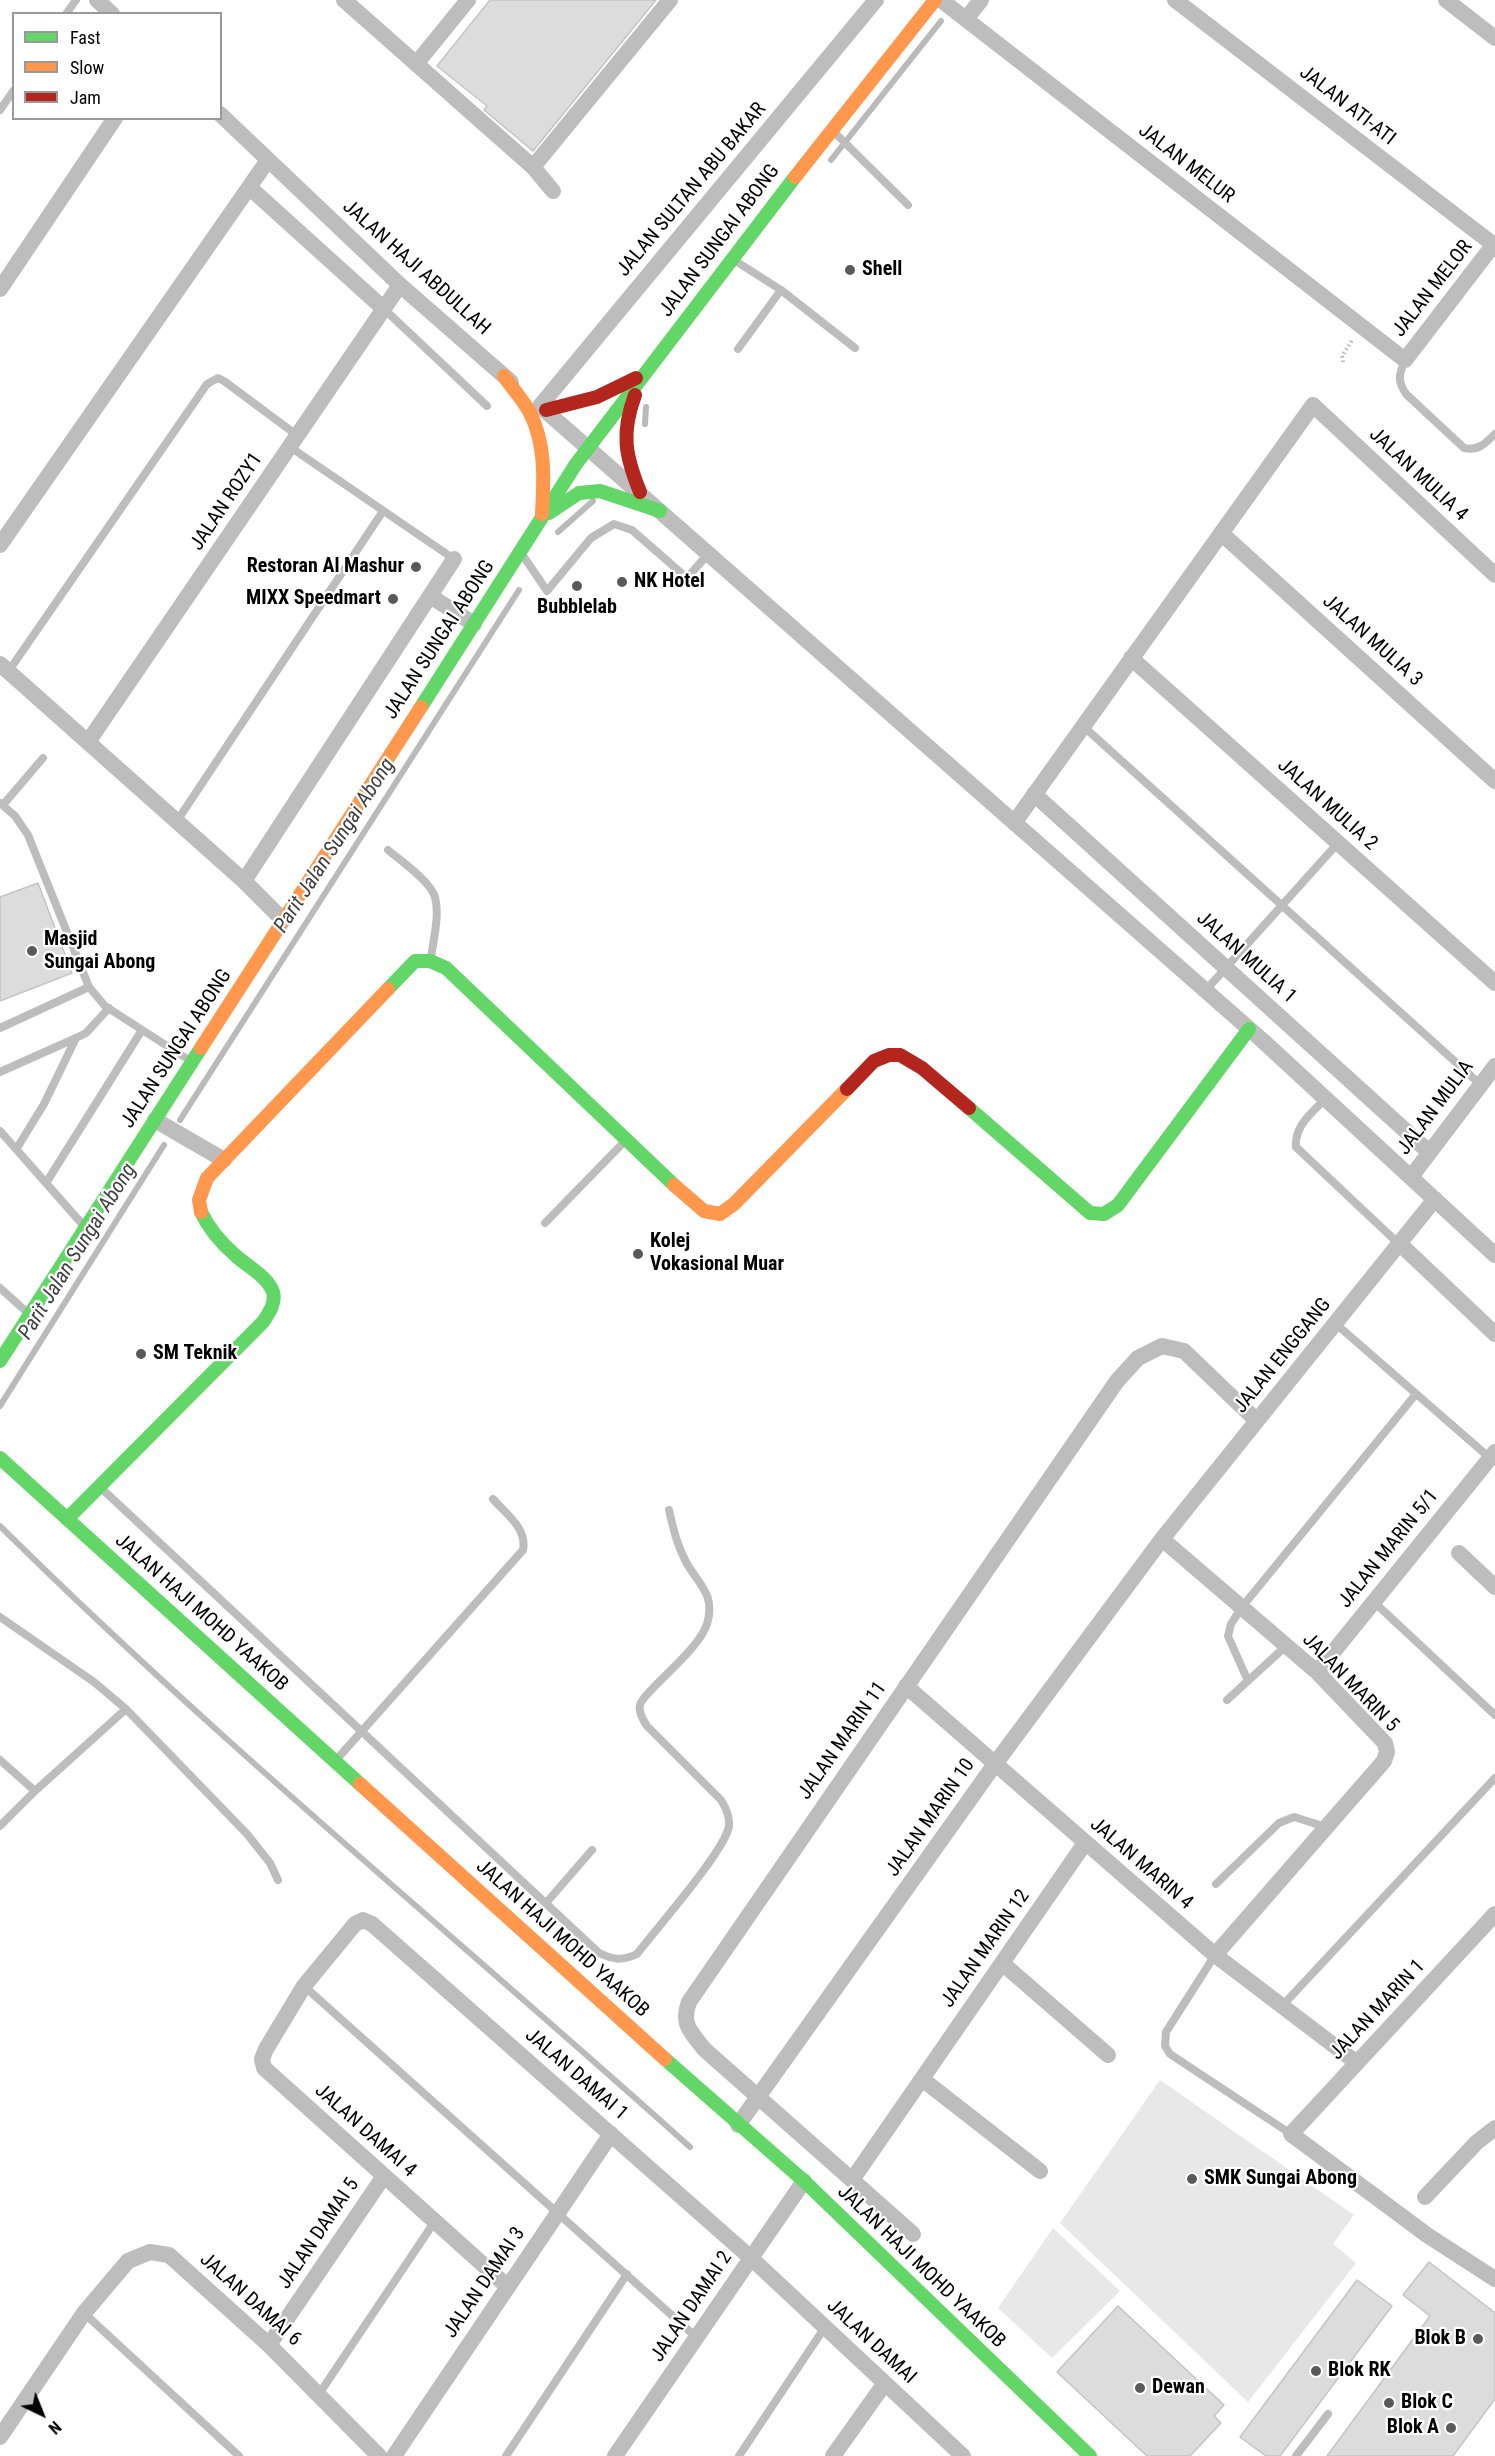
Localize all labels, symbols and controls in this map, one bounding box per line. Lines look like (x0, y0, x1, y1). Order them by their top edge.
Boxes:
legend (12, 12, 222, 120)
text: Fast (70, 27, 101, 48)
text: Slow (70, 57, 104, 78)
street label: JALAN ATI-ATI (1294, 61, 1400, 151)
text: Jam (70, 87, 101, 108)
street label: JALAN SULTAN ABU BAKAR (612, 98, 772, 282)
street label: JALAN MELUR (1133, 119, 1239, 209)
street label: JALAN SUNGAI ABONG (655, 160, 785, 322)
street label: JALAN HAJI ABDULLAH (337, 195, 495, 341)
street label: JALAN MELOR (1388, 236, 1478, 342)
place label: Shell (862, 258, 902, 282)
marker: Shell (843, 263, 857, 277)
street label: JALAN MULIA 4 (1364, 423, 1472, 527)
street label: JALAN ROZY1 (186, 449, 268, 555)
place label: Restoran Al Mashur (247, 555, 404, 579)
street label: JALAN SUNGAI ABONG (380, 556, 500, 724)
marker: Restoran Al Mashur (409, 560, 423, 574)
place label: NK Hotel (634, 570, 705, 594)
marker: NK Hotel (615, 575, 629, 589)
marker: Bubblelab (570, 579, 584, 593)
place label: MIXX Speedmart (246, 587, 381, 611)
street label: JALAN MULIA 3 (1317, 590, 1427, 692)
marker: MIXX Speedmart (386, 592, 400, 606)
place label: Bubblelab (537, 596, 617, 620)
water label: Parit Jalan Sungai Abong (269, 754, 401, 938)
street label: JALAN MULIA 2 (1272, 754, 1382, 856)
street label: JALAN MULIA 1 (1191, 907, 1301, 1009)
place label: Masjid Sungai Abong (44, 928, 155, 975)
marker: Masjid Sungai Abong (25, 944, 39, 958)
street label: JALAN SUNGAI ABONG (117, 965, 237, 1133)
street label: JALAN MULIA (1393, 1056, 1479, 1160)
water label: Parit Jalan Sungai Abong (14, 1159, 142, 1345)
place label: Kolej Vokasional Muar (650, 1230, 784, 1277)
marker: Kolej Vokasional Muar (631, 1247, 645, 1261)
street label: JALAN ENGGANG (1229, 1294, 1337, 1418)
place label: SM Teknik (153, 1342, 237, 1366)
marker: SM Teknik (134, 1347, 148, 1361)
street label: JALAN MARIN 5/1 (1334, 1485, 1444, 1613)
street label: JALAN HAJI MOHD YAAKOB (110, 1529, 292, 1697)
street label: JALAN MARIN 5 (1297, 1628, 1403, 1738)
street label: JALAN MARIN 11 (793, 1677, 893, 1805)
street label: JALAN MARIN 10 (881, 1754, 981, 1882)
street label: JALAN MARIN 4 (1085, 1813, 1197, 1915)
street label: JALAN HAJI MOHD YAAKOB (471, 1855, 653, 2023)
street label: JALAN MARIN 12 (936, 1885, 1036, 2013)
street label: JALAN MARIN 1 (1325, 1955, 1431, 2065)
street label: JALAN DAMAI 1 (520, 2024, 632, 2126)
street label: JALAN DAMAI 4 (309, 2079, 421, 2183)
place label: SMK Sungai Abong (1204, 2167, 1357, 2191)
marker: SMK Sungai Abong (1185, 2172, 1199, 2186)
street label: JALAN DAMAI 5 (273, 2174, 365, 2294)
street label: JALAN HAJI MOHD YAAKOB (832, 2180, 1010, 2354)
street label: JALAN DAMAI 3 (439, 2223, 531, 2343)
street label: JALAN DAMAI 2 (646, 2247, 738, 2367)
street label: JALAN DAMAI 6 (194, 2248, 306, 2352)
street label: JALAN DAMAI (821, 2294, 921, 2390)
place label: Blok B (1414, 2327, 1466, 2351)
marker: Blok B (1471, 2332, 1485, 2346)
place label: Blok RK (1328, 2359, 1391, 2383)
marker: Blok RK (1309, 2364, 1323, 2378)
place label: Dewan (1152, 2376, 1205, 2400)
marker: Dewan (1133, 2381, 1147, 2395)
north arrow (12, 2384, 72, 2444)
place label: Blok C (1401, 2391, 1453, 2415)
marker: Blok C (1382, 2396, 1396, 2410)
place label: Blok A (1387, 2416, 1439, 2440)
text: N (45, 2417, 65, 2438)
marker: Blok A (1444, 2421, 1458, 2435)

